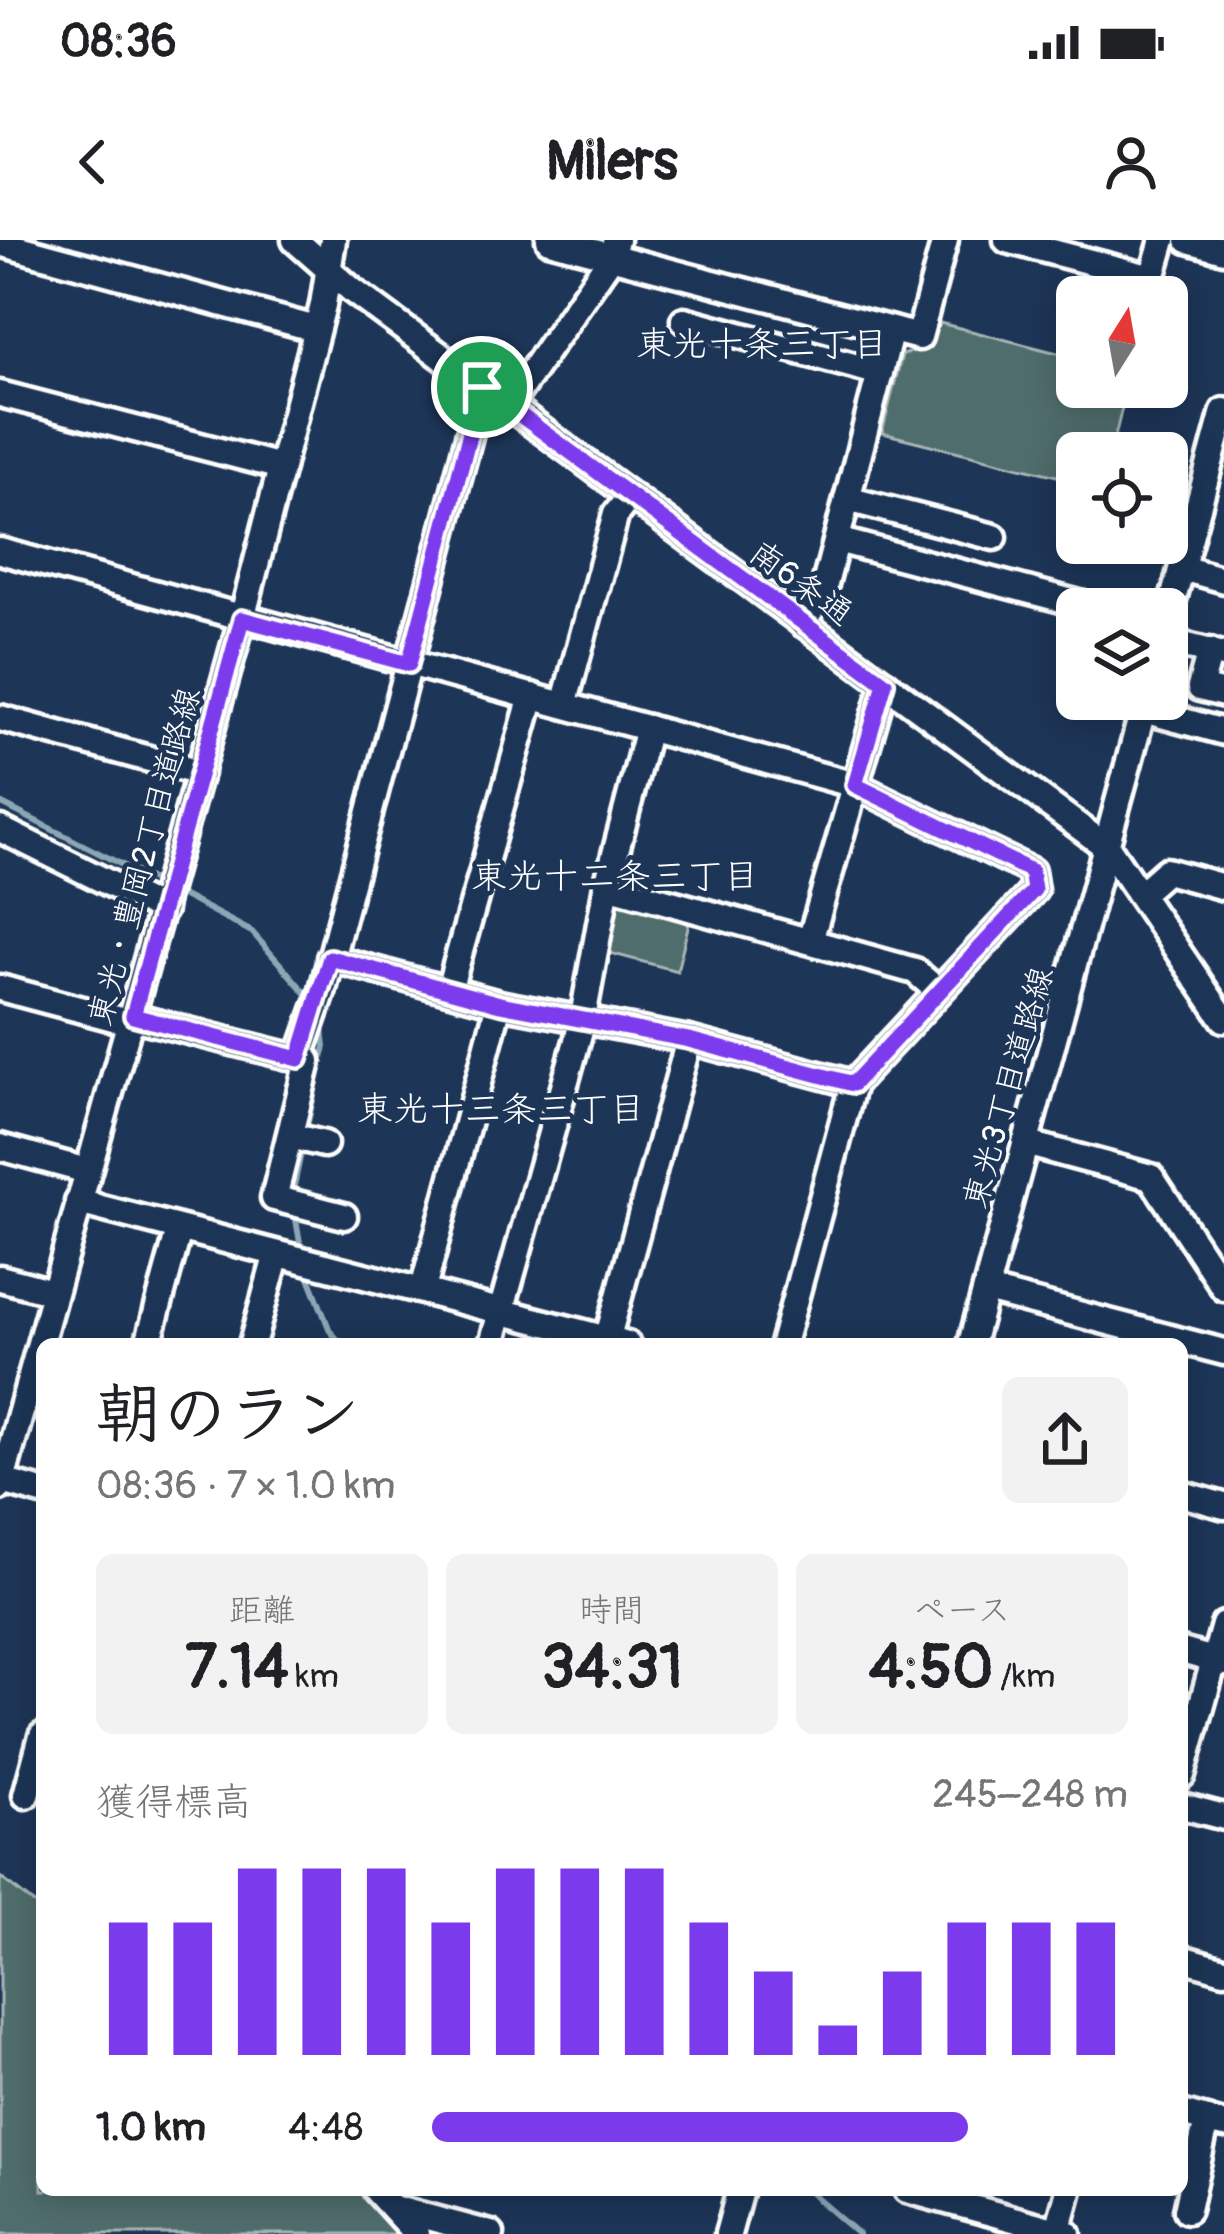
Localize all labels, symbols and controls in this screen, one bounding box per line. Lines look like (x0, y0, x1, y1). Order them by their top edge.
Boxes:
text: 08:36 (60, 14, 177, 70)
text: Milers (546, 128, 678, 196)
icon: back (60, 129, 126, 195)
icon: person (1098, 129, 1164, 195)
north arrow (1056, 276, 1188, 408)
map controls (1056, 276, 1188, 720)
district label: 東光十条三丁目 (636, 322, 888, 367)
pin (431, 336, 533, 438)
icon: arrive (449, 354, 515, 420)
button: locate (1056, 432, 1188, 564)
street label: 南6条通 (741, 532, 861, 635)
button: layers (1056, 588, 1188, 720)
street label: 東光・豊岡2丁目道路線 (80, 683, 209, 1030)
district label: 東光十二条三丁目 (471, 854, 759, 899)
street label: 東光3丁目道路線 (954, 962, 1063, 1213)
district label: 東光十三条三丁目 (357, 1087, 645, 1132)
text: 朝のラン (96, 1374, 360, 1457)
button: share (1002, 1377, 1128, 1503)
text: 08:36 · 7 × 1.0 km (96, 1461, 395, 1510)
text: 距離 (229, 1590, 295, 1631)
text: 時間 (579, 1590, 645, 1631)
text: ペース (913, 1590, 1011, 1631)
text: 7.14 (185, 1631, 288, 1706)
text: 34:31 (541, 1631, 683, 1706)
text: 4:50 (869, 1631, 993, 1706)
text: km (288, 1656, 339, 1697)
text: /km (993, 1656, 1055, 1697)
text: 245–248 m (932, 1770, 1128, 1819)
text: 獲得標高 (96, 1778, 252, 1827)
text: 1.0 km (96, 2103, 206, 2152)
text: 4:48 (288, 2103, 363, 2152)

